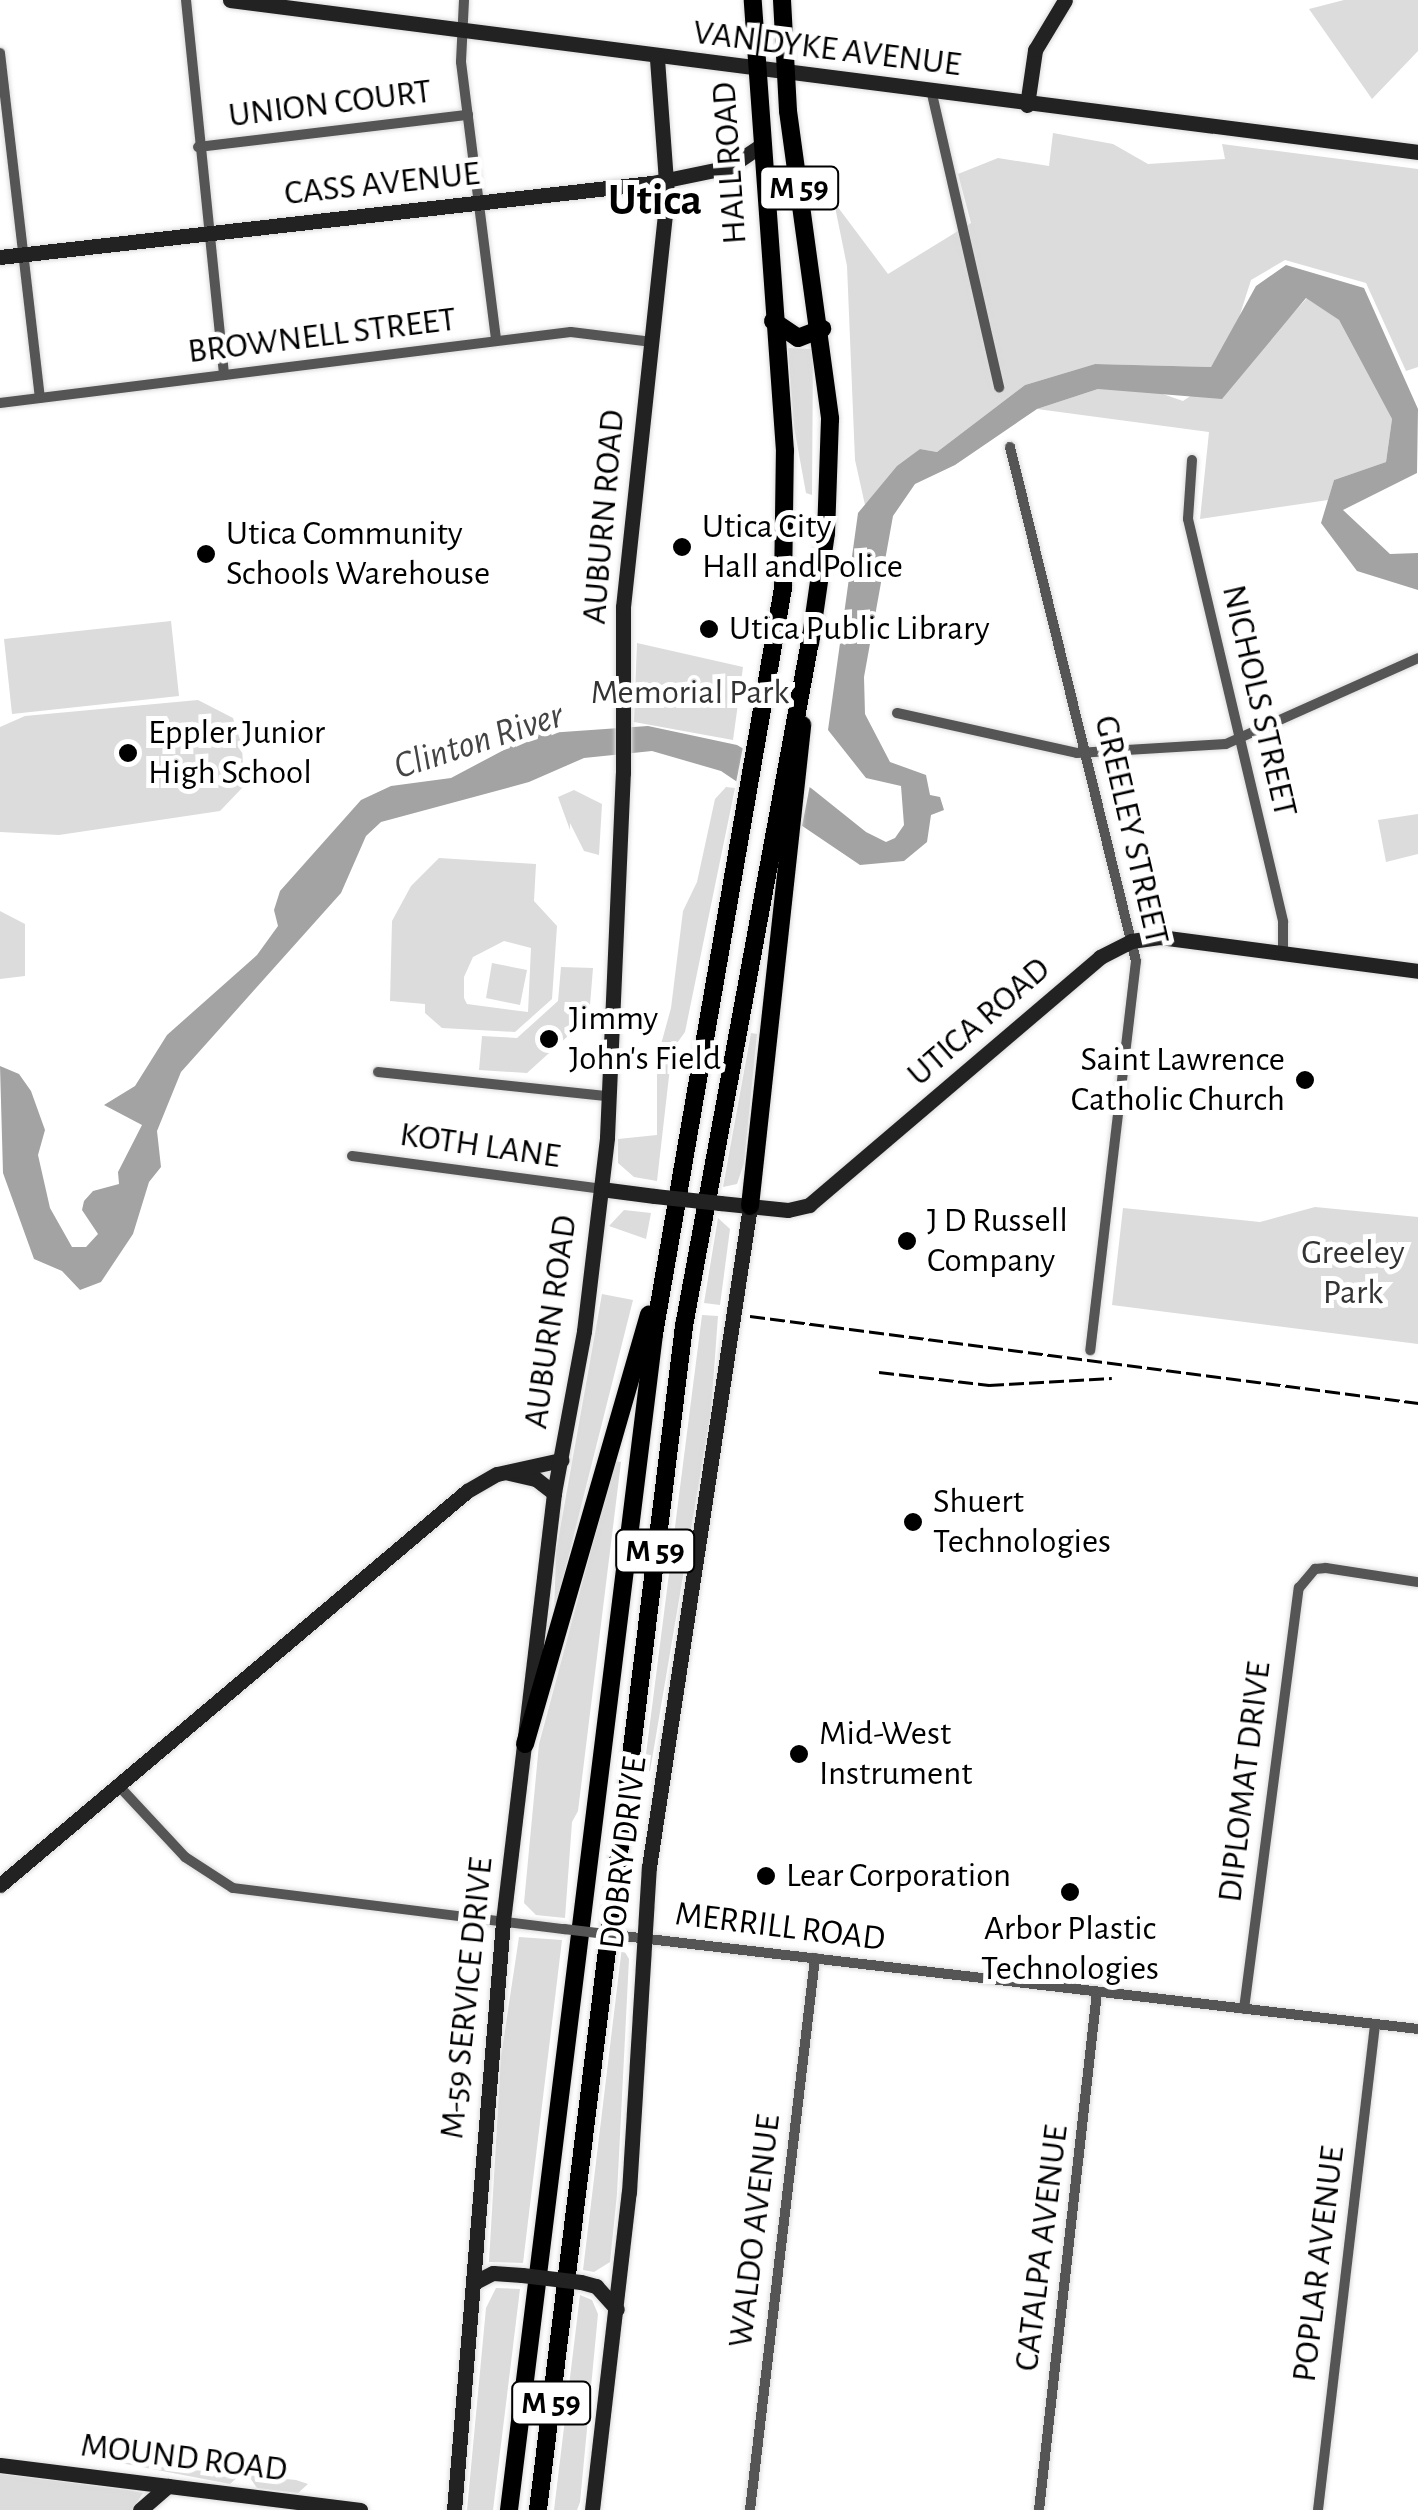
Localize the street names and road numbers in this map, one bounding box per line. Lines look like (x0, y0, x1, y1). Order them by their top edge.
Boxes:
street label: VAN DYKE AVENUE (691, 12, 963, 86)
street label: UNION COURT (226, 71, 434, 137)
street label: HALL ROAD (703, 80, 757, 246)
street label: CASS AVENUE (282, 153, 482, 215)
road number: M 59 (759, 161, 839, 215)
street label: BROWNELL STREET (186, 299, 458, 373)
street label: AUBURN ROAD (574, 408, 634, 626)
street label: NICHOLS STREET (1212, 581, 1306, 821)
street label: GREELEY STREET (1084, 712, 1178, 948)
street label: UTICA ROAD (899, 949, 1059, 1095)
street label: KOTH LANE (397, 1114, 563, 1178)
street label: AUBURN ROAD (515, 1213, 587, 1431)
road number: M 59 (615, 1524, 695, 1578)
street label: DIPLOMAT DRIVE (1209, 1659, 1281, 1905)
street label: DOBRY DRIVE (591, 1754, 657, 1952)
street label: M-59 SERVICE DRIVE (431, 1855, 503, 2141)
street label: MERRILL ROAD (673, 1893, 887, 1961)
street label: WALDO AVENUE (720, 2112, 790, 2350)
street label: CATALPA AVENUE (1006, 2122, 1078, 2374)
street label: POPLAR AVENUE (1284, 2144, 1354, 2384)
road number: M 59 (511, 2376, 591, 2430)
street label: MOUND ROAD (78, 2425, 290, 2491)

